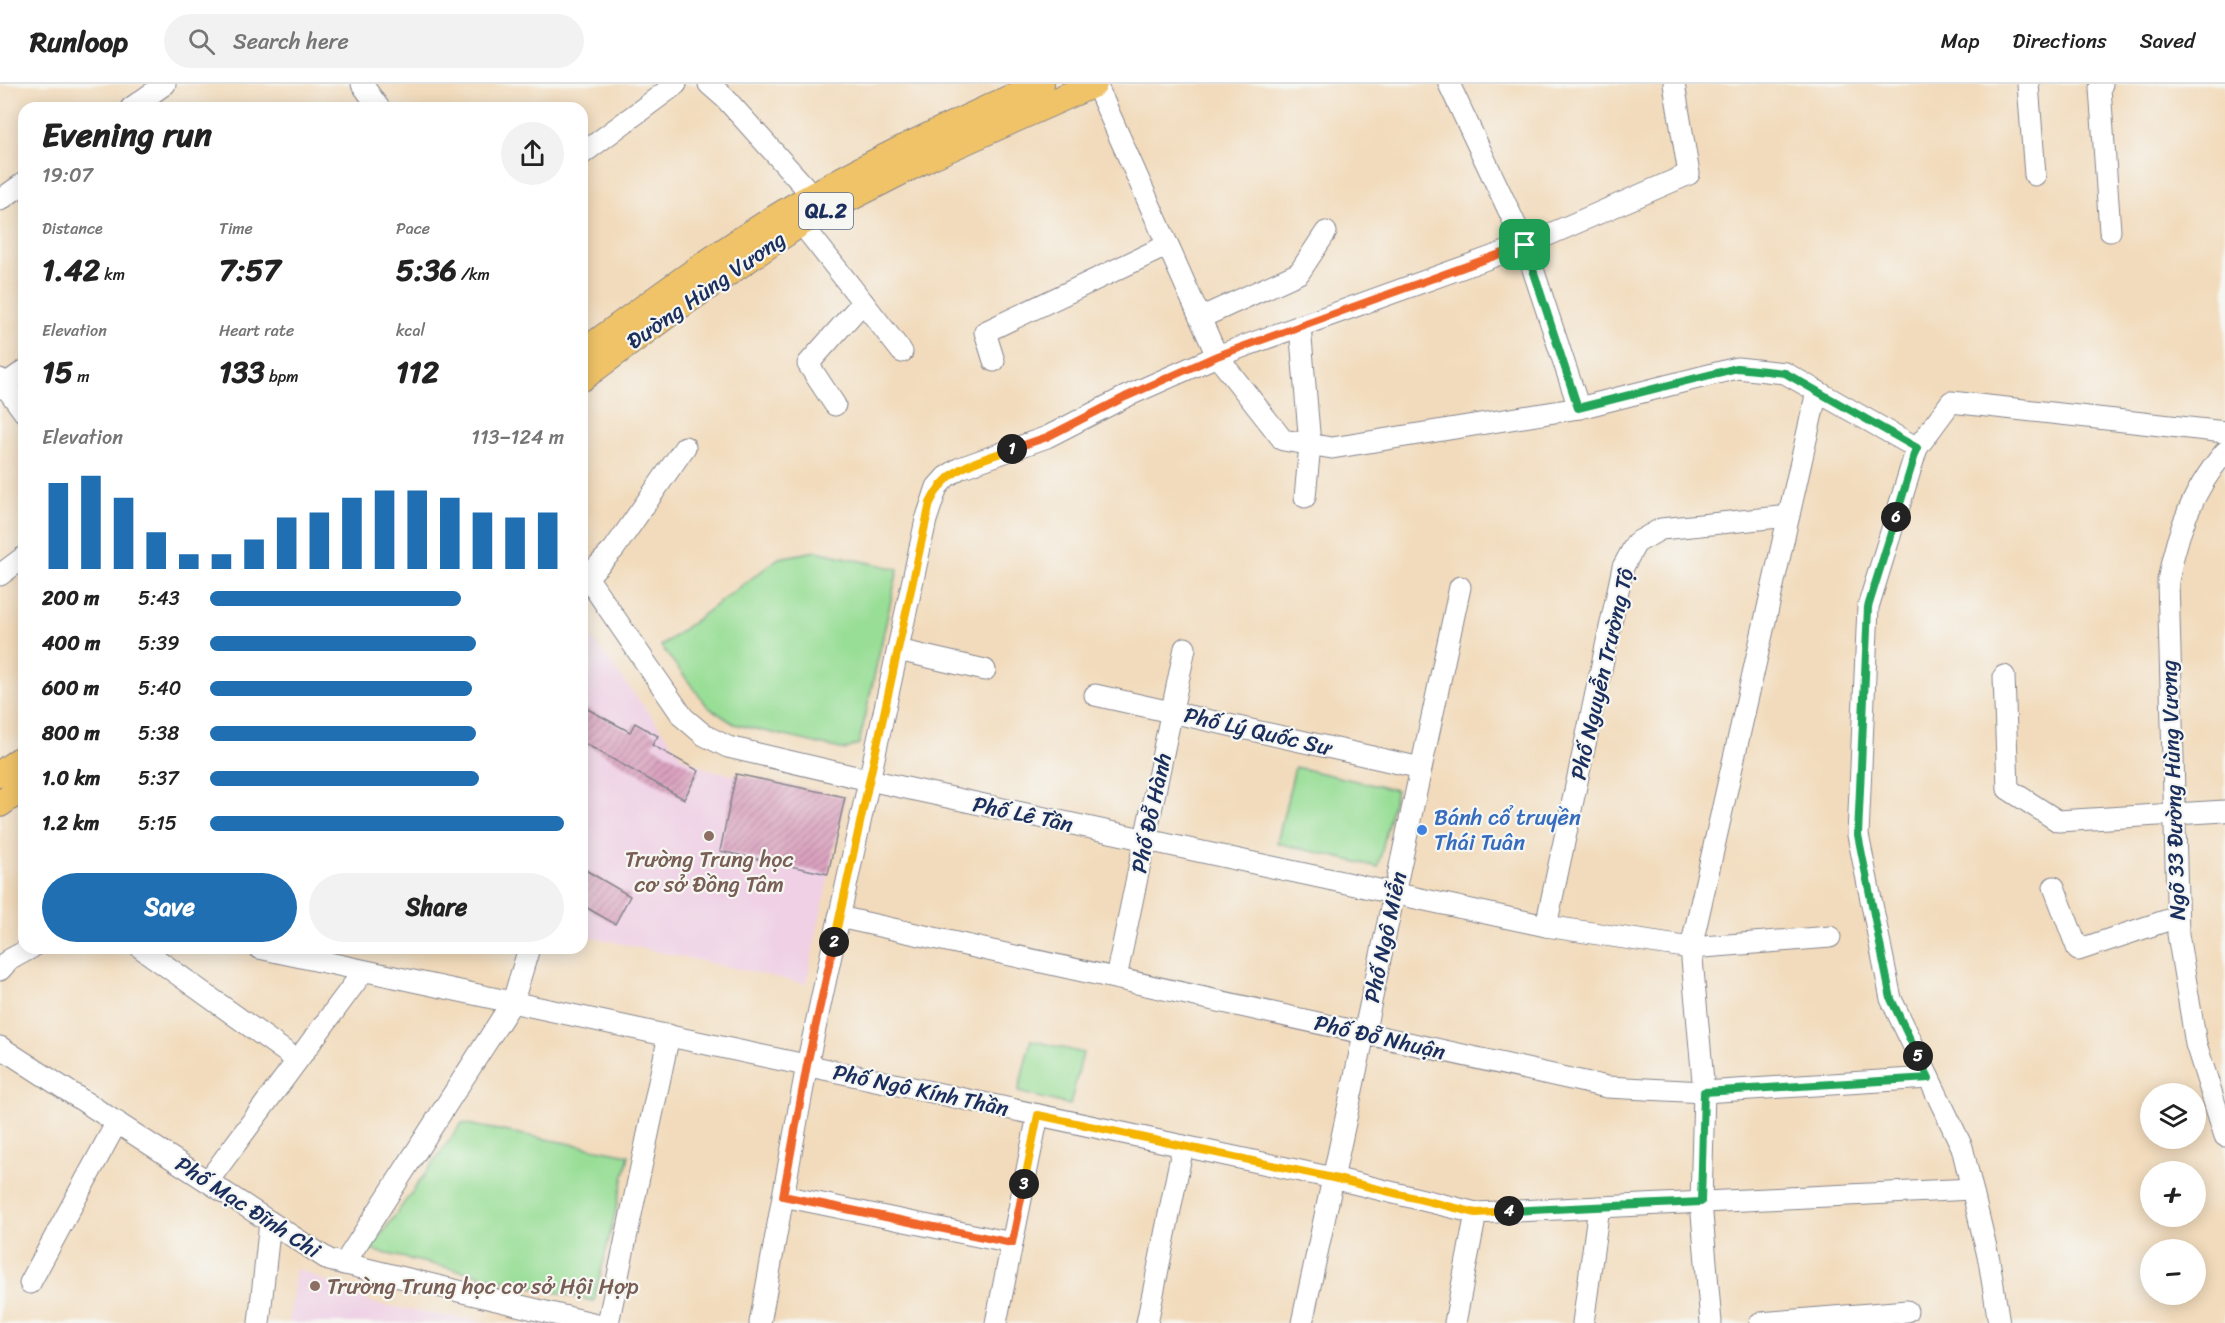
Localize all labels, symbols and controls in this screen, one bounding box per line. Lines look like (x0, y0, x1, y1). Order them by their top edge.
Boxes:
search box (164, 14, 584, 68)
text: Runloop (30, 17, 128, 66)
text: Search here (233, 22, 349, 61)
text: Map (1941, 22, 1979, 60)
text: Directions (2012, 22, 2107, 60)
text: Saved (2140, 22, 2195, 60)
icon: search (185, 25, 218, 58)
text: Evening run (42, 106, 212, 164)
button: share (501, 122, 564, 185)
text: 19:07 (42, 158, 93, 193)
road number: QL.2 (799, 193, 853, 229)
text: Distance (42, 214, 103, 243)
text: Time (219, 214, 253, 243)
text: Pace (396, 214, 430, 243)
pin (1499, 219, 1550, 270)
street label: Đường Hùng Vương (618, 220, 794, 360)
icon: arrive (1508, 228, 1541, 261)
text: 1.42 (42, 243, 100, 297)
text: 7:57 (219, 243, 281, 297)
text: 5:36 (396, 243, 457, 297)
text: km (100, 260, 125, 289)
text: /km (457, 260, 490, 289)
text: Elevation (42, 316, 107, 345)
text: Heart rate (219, 316, 294, 345)
text: kcal (396, 316, 425, 345)
text: 15 (42, 345, 73, 399)
text: 133 (219, 345, 265, 399)
text: 112 (396, 345, 439, 399)
text: m (73, 362, 90, 391)
text: bpm (265, 362, 299, 391)
text: Elevation (42, 420, 123, 455)
text: 113–124 m (471, 420, 564, 455)
pin: 1 (997, 434, 1027, 464)
text: 1 (1009, 434, 1015, 463)
pin: 6 (1881, 502, 1911, 532)
text: 6 (1891, 502, 1901, 531)
street label: Phố Nguyễn Trường Tộ (1559, 563, 1646, 784)
text: 200 m (42, 581, 99, 616)
text: 5:43 (138, 581, 180, 616)
text: 400 m (42, 626, 100, 661)
text: 5:39 (138, 626, 180, 661)
street label: Ngõ 33 Đường Hùng Vương (2149, 659, 2197, 921)
text: 600 m (42, 671, 99, 706)
text: 5:40 (138, 671, 181, 706)
street label: Phố Lý Quốc Sư (1180, 695, 1337, 767)
text: 800 m (42, 716, 100, 751)
text: 5:38 (138, 716, 179, 751)
street label: Phố Đỗ Hành (1119, 749, 1183, 877)
text: 1.0 km (42, 761, 100, 796)
text: 5:37 (138, 761, 179, 796)
street label: Phố Lê Tần (969, 784, 1077, 844)
place label: Bánh cổ truyền Thái Tuân (1434, 798, 1581, 862)
text: 1.2 km (42, 806, 99, 841)
text: 5:15 (138, 806, 177, 841)
marker: Bánh cổ truyền Thái Tuân (1415, 823, 1429, 837)
marker: Trường Trung học cơ sở Đồng Tâm (702, 829, 716, 843)
place label: Trường Trung học cơ sở Đồng Tâm (625, 840, 793, 904)
street label: Phố Ngô Miễn (1352, 868, 1418, 1006)
button: Save (42, 873, 297, 942)
button: Share (309, 873, 564, 942)
pin: 2 (819, 927, 849, 957)
text: 2 (829, 927, 839, 956)
street label: Phố Đỗ Nhuận (1311, 1003, 1449, 1071)
pin: 5 (1903, 1041, 1933, 1071)
text: 5 (1913, 1041, 1923, 1070)
street label: Phố Ngô Kính Thần (829, 1052, 1013, 1128)
map controls (2140, 1083, 2206, 1305)
button: layers (2140, 1083, 2206, 1149)
street label: Phố Mạc Đĩnh Chi (167, 1145, 329, 1269)
button: + (2140, 1161, 2206, 1227)
pin: 3 (1009, 1169, 1039, 1199)
text: 3 (1020, 1169, 1028, 1198)
pin: 4 (1494, 1196, 1524, 1226)
text: 4 (1504, 1196, 1514, 1225)
button: − (2140, 1239, 2206, 1305)
place label: Trường Trung học cơ sở Hội Hợp (327, 1267, 639, 1306)
marker: Trường Trung học cơ sở Hội Hợp (308, 1279, 322, 1293)

